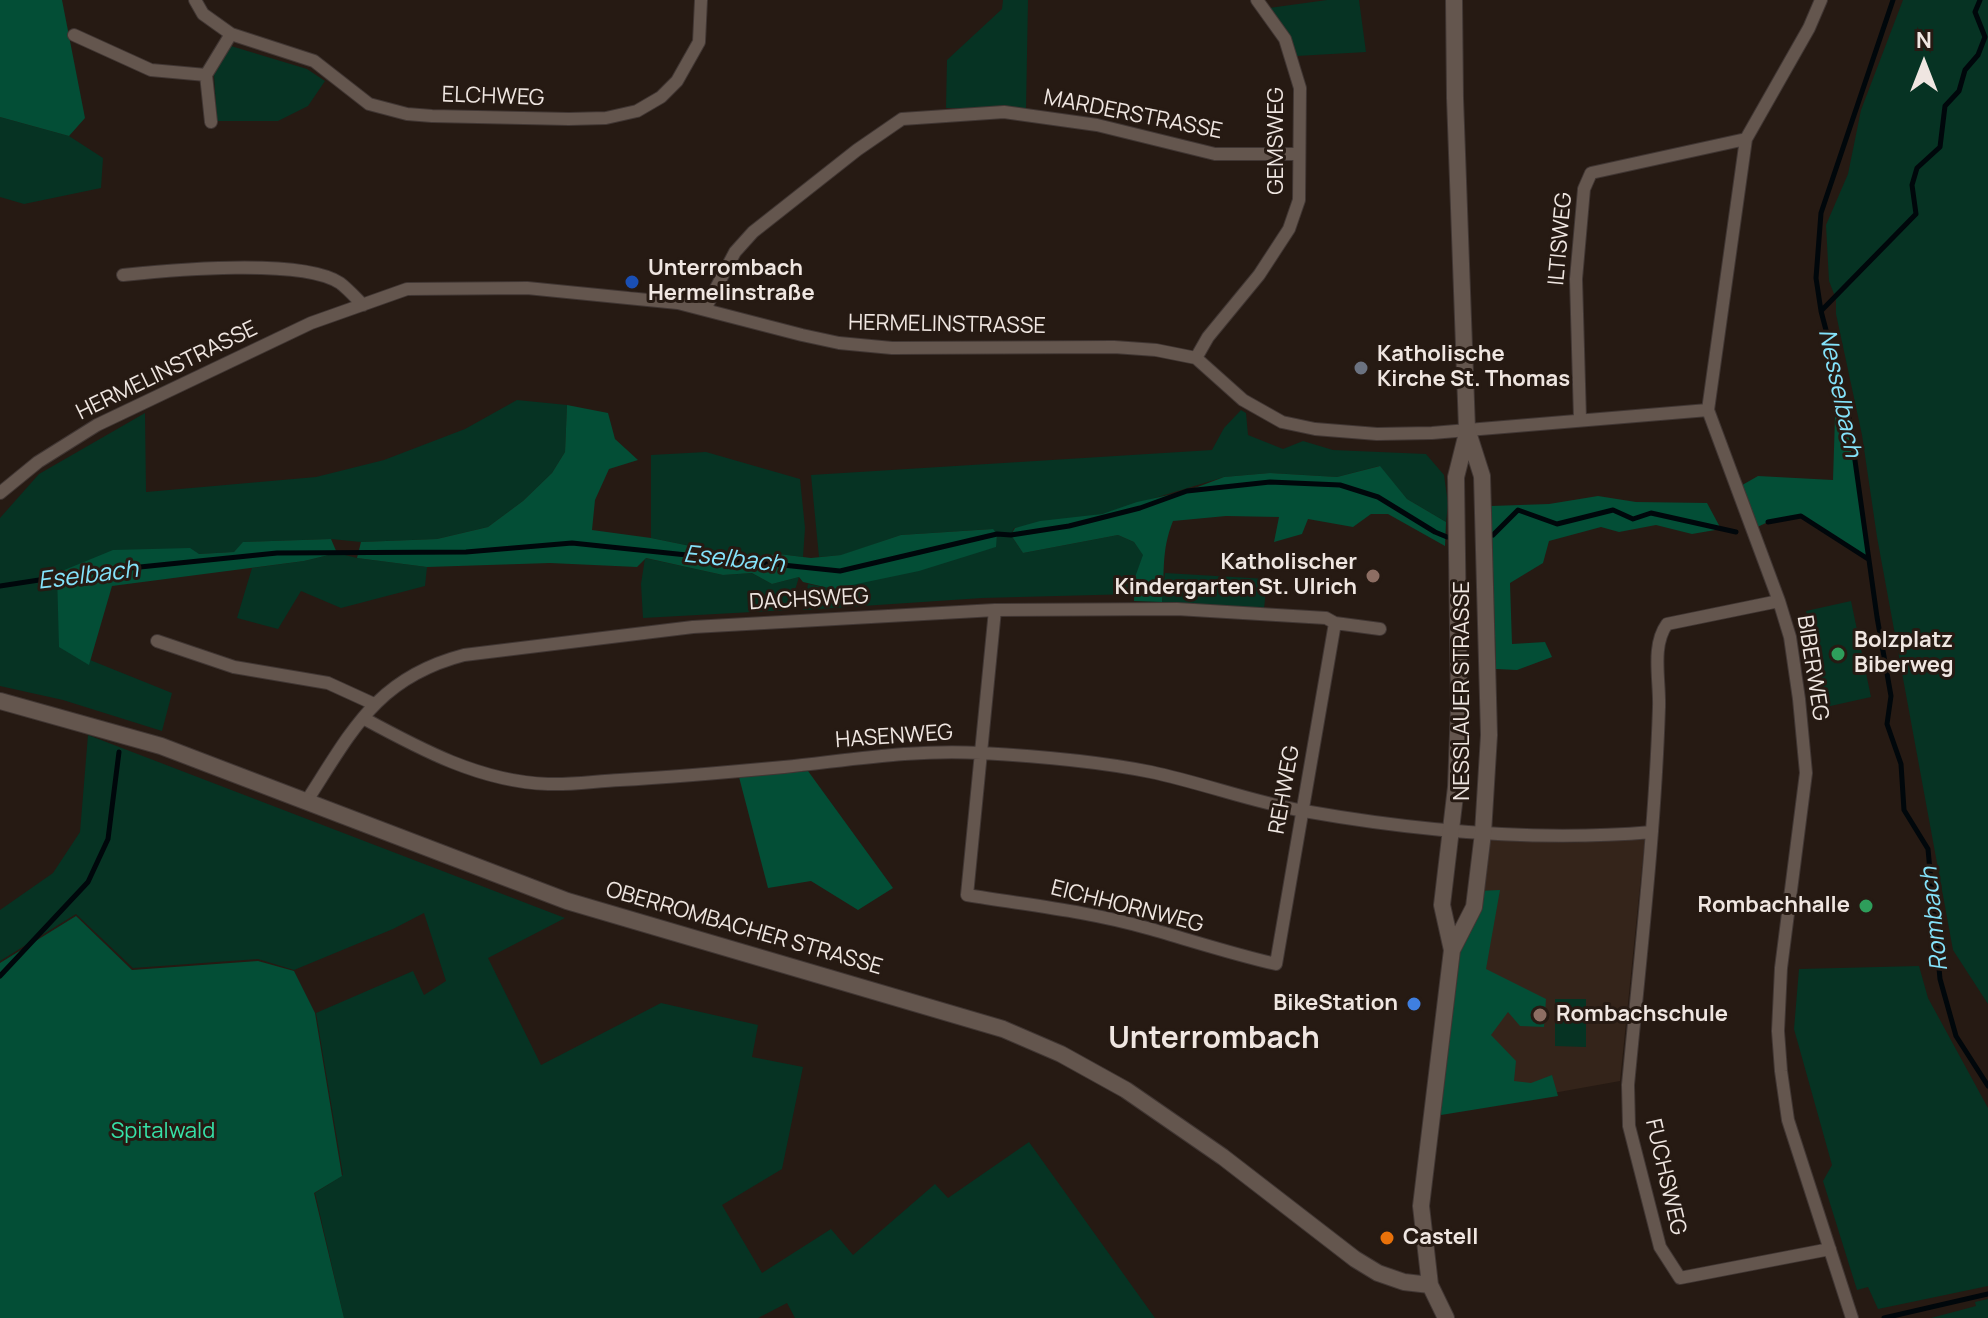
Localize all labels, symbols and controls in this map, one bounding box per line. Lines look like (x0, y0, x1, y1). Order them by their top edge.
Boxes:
north arrow (1884, 24, 1964, 104)
text: N (1916, 25, 1932, 55)
street label: ELCHWEG (441, 82, 545, 112)
street label: MARDERSTRASSE (1041, 85, 1225, 145)
street label: GEMSWEG (1264, 87, 1290, 195)
street label: ILTISWEG (1544, 191, 1578, 287)
place label: Unterrombach Hermelinstraße (648, 256, 815, 308)
marker: Unterrombach Hermelinstraße (623, 273, 641, 291)
street label: HERMELINSTRASSE (848, 310, 1046, 340)
street label: HERMELINSTRASSE (72, 316, 262, 426)
water label: Nesselbach (1811, 326, 1867, 460)
place label: Katholische Kirche St. Thomas (1377, 342, 1570, 394)
marker: Katholische Kirche St. Thomas (1352, 359, 1370, 377)
water label: Eselbach (682, 540, 786, 580)
place label: Katholischer Kindergarten St. Ulrich (1114, 550, 1357, 602)
water label: Eselbach (36, 556, 140, 596)
marker: Katholischer Kindergarten St. Ulrich (1364, 567, 1382, 585)
street label: NESSLAUER STRASSE (1450, 581, 1476, 801)
street label: DACHSWEG (749, 584, 869, 616)
street label: BIBERWEG (1791, 613, 1833, 723)
place label: Bolzplatz Biberweg (1854, 628, 1954, 680)
marker: Bolzplatz Biberweg (1829, 645, 1847, 663)
street label: HASENWEG (834, 720, 954, 754)
street label: REHWEG (1264, 744, 1306, 836)
water label: Rombach (1915, 865, 1955, 973)
street label: EICHHORNWEG (1048, 875, 1206, 939)
street label: OBERROMBACHER STRASSE (603, 877, 885, 981)
place label: Rombachhalle (1697, 893, 1850, 919)
marker: Rombachhalle (1857, 897, 1875, 915)
place label: BikeStation (1273, 991, 1398, 1017)
marker: BikeStation (1405, 995, 1423, 1013)
place label: Rombachschule (1556, 1002, 1728, 1028)
marker: Rombachschule (1531, 1006, 1549, 1024)
district label: Unterrombach (1108, 1022, 1320, 1058)
street label: FUCHSWEG (1639, 1116, 1691, 1238)
park label: Spitalwald (111, 1119, 215, 1145)
place label: Castell (1403, 1225, 1478, 1251)
marker: Castell (1378, 1229, 1396, 1247)

